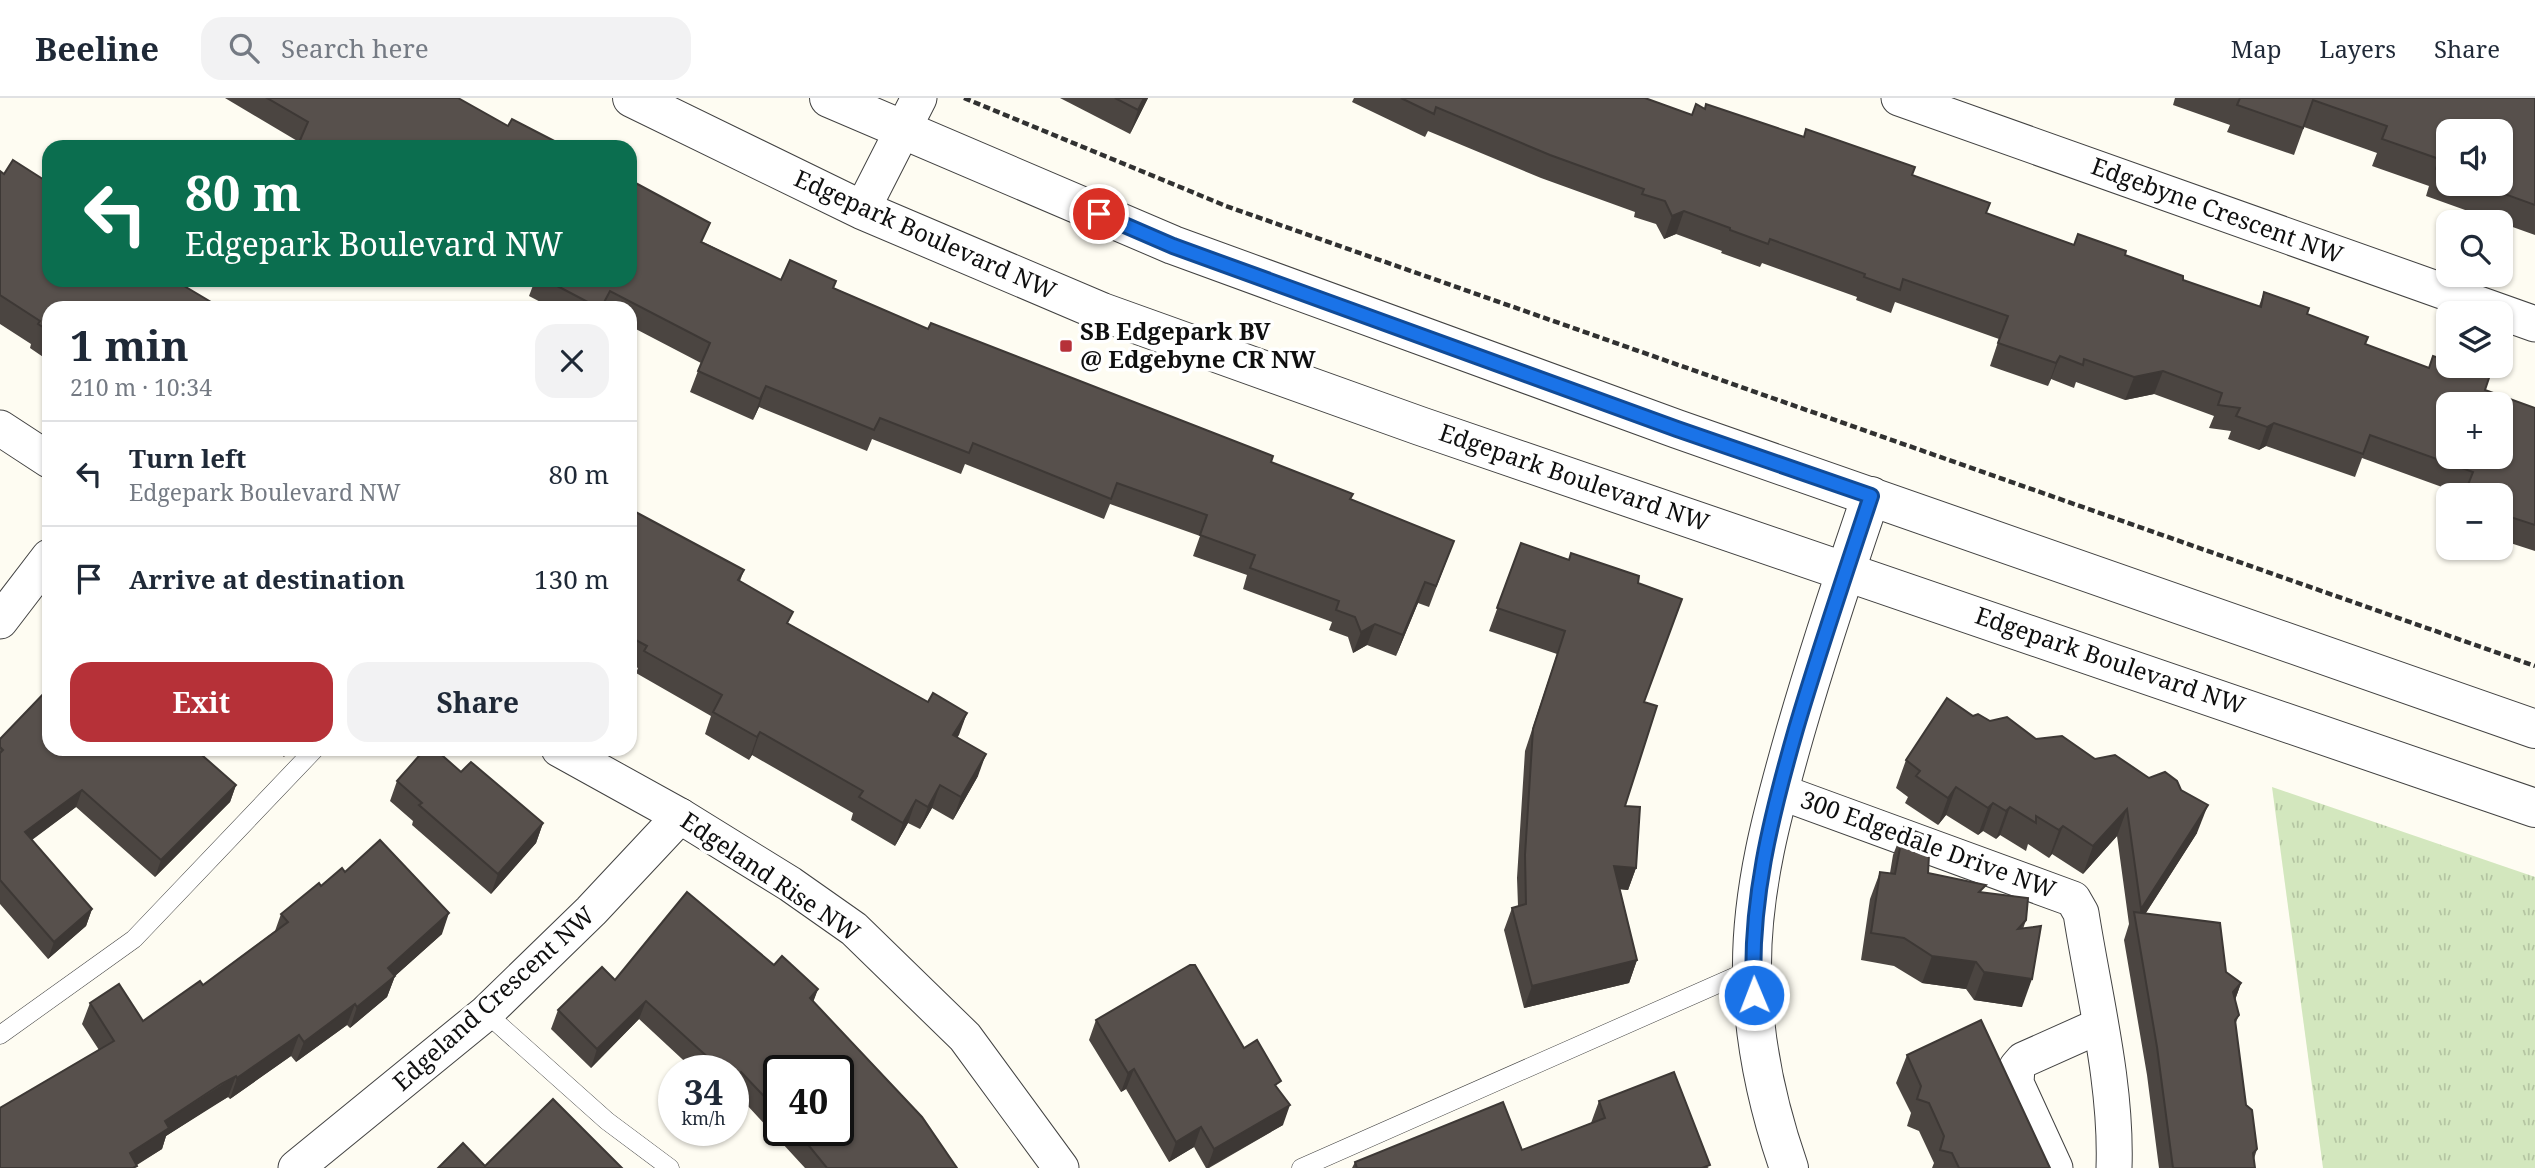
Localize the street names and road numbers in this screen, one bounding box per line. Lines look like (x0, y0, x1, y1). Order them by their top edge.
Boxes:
street label: Edgebyne Crescent NW (2087, 149, 2348, 271)
street label: Edgepark Boulevard NW (789, 161, 1062, 306)
street label: Edgepark Boulevard NW (1435, 415, 1714, 538)
street label: Edgepark Boulevard NW (1971, 598, 2250, 721)
street label: 300 Edgedale Drive NW (1796, 782, 2061, 905)
street label: Edgeland Rise NW (675, 803, 867, 948)
street label: Edgeland Crescent NW (385, 898, 601, 1097)

